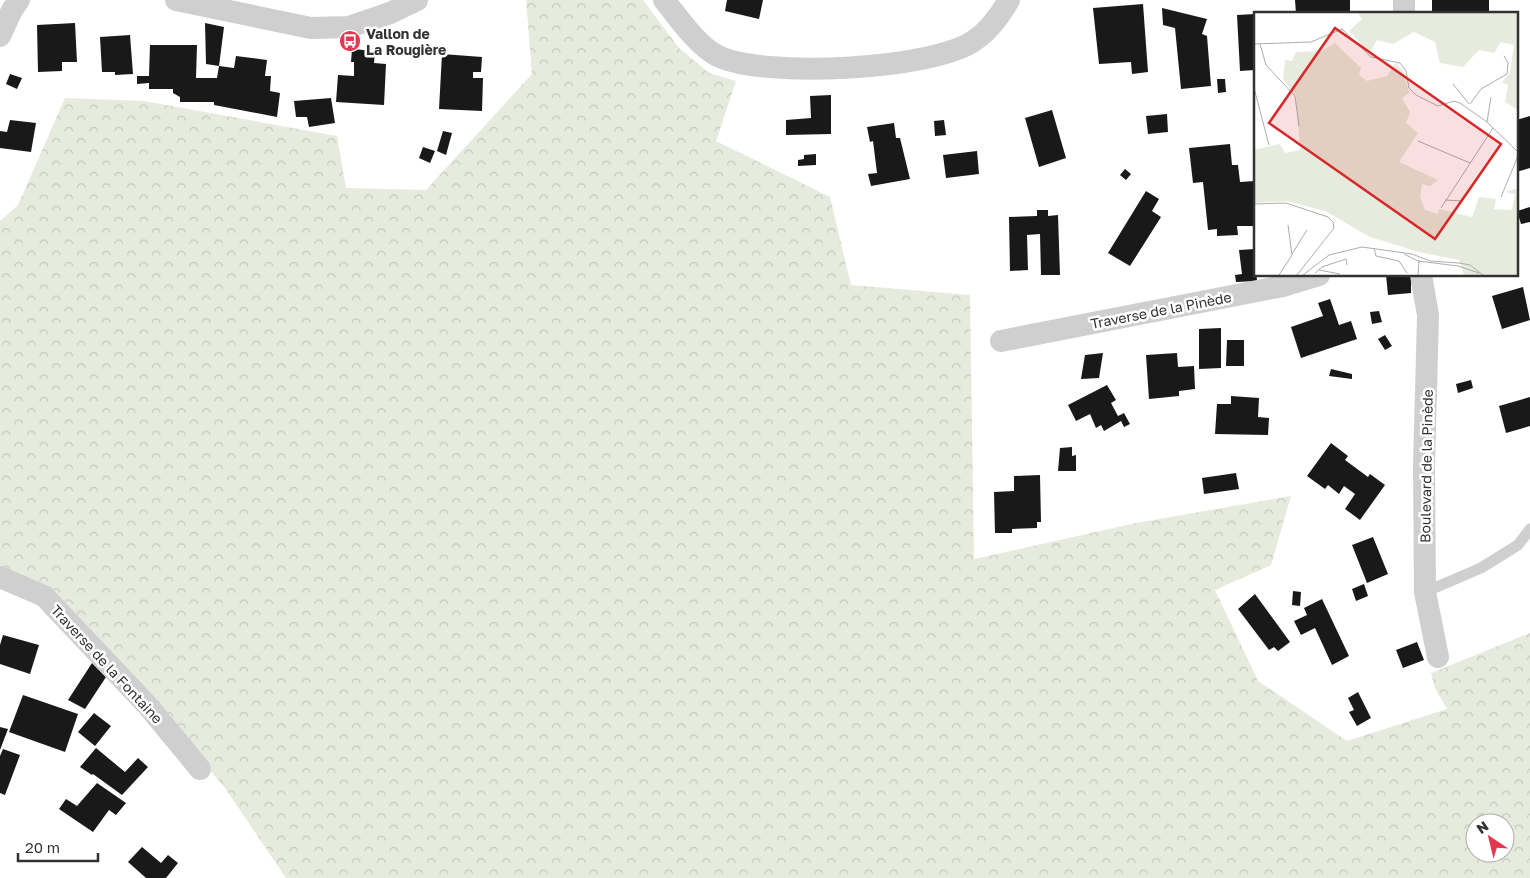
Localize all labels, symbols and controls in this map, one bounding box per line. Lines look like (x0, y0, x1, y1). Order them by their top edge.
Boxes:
inset map (1254, 12, 1518, 276)
place label: Vallon de La Rougière (366, 25, 446, 58)
bus stop icon: Vallon de La Rougière (338, 29, 362, 53)
street label: Traverse de la Pinède (1089, 288, 1233, 332)
street label: Boulevard de la Pinède (1416, 389, 1436, 543)
street label: Traverse de la Fontaine (48, 601, 166, 727)
north arrow (1465, 813, 1515, 863)
text: N (1473, 817, 1491, 837)
scale bar (18, 830, 98, 862)
text: 20 m (25, 838, 60, 856)

